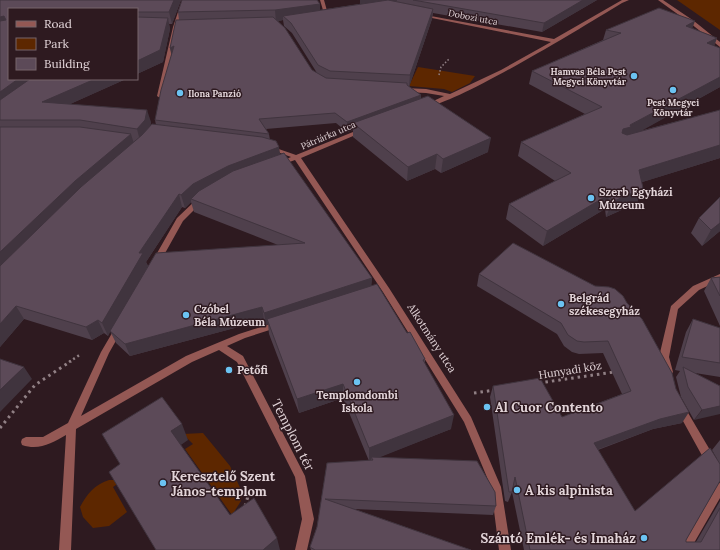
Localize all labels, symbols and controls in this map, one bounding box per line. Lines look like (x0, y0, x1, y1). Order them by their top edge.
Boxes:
street label: Dobozi utca (447, 7, 499, 27)
legend (8, 8, 138, 80)
text: Road (44, 16, 72, 31)
text: Park (44, 36, 70, 51)
text: Building (44, 56, 90, 71)
place label: Hamvas Béla Pest Megyei Könyvtár (551, 66, 627, 87)
marker: Hamvas Béla Pest Megyei Könyvtár (629, 71, 639, 81)
marker: Pest Megyei Könyvtár (668, 85, 678, 95)
marker: Ilona Panzió (175, 88, 185, 98)
place label: Ilona Panzió (188, 88, 241, 99)
place label: Pest Megyei Könyvtár (647, 97, 699, 118)
street label: Pátriárka utca (299, 118, 357, 151)
place label: Szerb Egyházi Múzeum (599, 185, 673, 212)
marker: Szerb Egyházi Múzeum (586, 193, 596, 203)
place label: Belgrád székesegyház (569, 291, 640, 318)
marker: Belgrád székesegyház (556, 299, 566, 309)
street label: Alkotmány utca (404, 300, 460, 375)
place label: Czóbel Béla Múzeum (194, 302, 265, 329)
marker: Czóbel Béla Múzeum (181, 310, 191, 320)
street label: Hunyadi köz (538, 358, 603, 382)
place label: Petőfi (237, 363, 268, 377)
marker: Petőfi (224, 365, 234, 375)
marker: Templomdombi Iskola (352, 377, 362, 387)
place label: Templomdombi Iskola (316, 388, 398, 415)
street label: Templom tér (268, 396, 318, 474)
place label: Al Cuor Contento (495, 399, 603, 416)
marker: Al Cuor Contento (482, 402, 492, 412)
place label: Keresztelő Szent János-templom (171, 468, 276, 500)
marker: Keresztelő Szent János-templom (158, 478, 168, 488)
place label: A kis alpinista (525, 482, 613, 499)
marker: A kis alpinista (512, 485, 522, 495)
place label: Szántó Emlék- és Imaház (481, 530, 636, 547)
marker: Szántó Emlék- és Imaház (639, 533, 649, 543)

